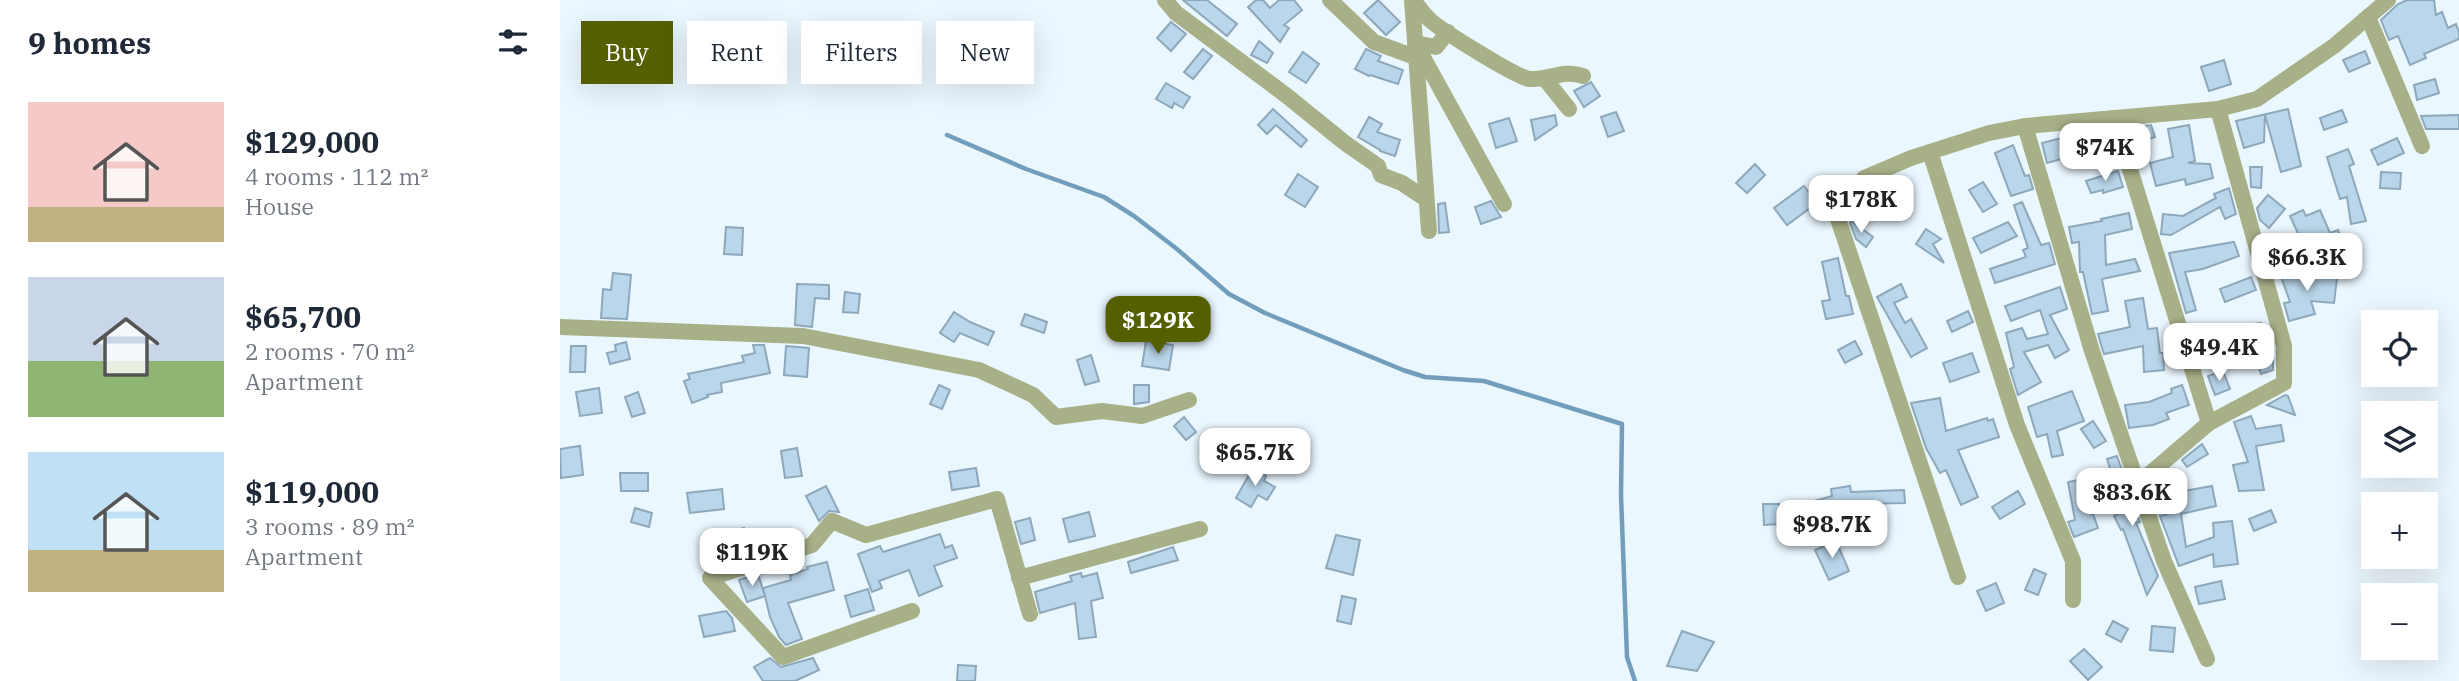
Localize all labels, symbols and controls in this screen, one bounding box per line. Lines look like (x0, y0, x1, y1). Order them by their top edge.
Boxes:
chip: Buy (581, 21, 673, 84)
chip: Rent (687, 21, 787, 84)
chip: Filters (801, 21, 922, 84)
chip: New (936, 21, 1034, 84)
text: 9 homes (28, 23, 151, 62)
icon: filters (494, 23, 532, 61)
text: $129,000 (245, 122, 379, 161)
pin: $74K (2064, 124, 2146, 183)
icon: home (84, 130, 168, 214)
text: $74K (2076, 131, 2134, 161)
text: 4 rooms · 112 m² (245, 161, 428, 191)
pin: $178K (1812, 176, 1910, 235)
text: $178K (1825, 183, 1897, 213)
text: House (245, 191, 314, 221)
pin: $66.3K (2250, 233, 2364, 293)
text: $66.3K (2267, 241, 2347, 271)
pin: $129K (1109, 296, 1207, 356)
text: $65,700 (245, 297, 361, 336)
text: $129K (1122, 304, 1194, 334)
icon: home (84, 305, 168, 389)
map controls (2361, 310, 2438, 660)
button: locate (2361, 310, 2438, 387)
pin: $49.4K (2162, 324, 2276, 383)
text: $49.4K (2179, 331, 2259, 361)
text: 2 rooms · 70 m² (245, 336, 415, 366)
text: Apartment (245, 366, 363, 396)
button: layers (2361, 401, 2438, 478)
pin: $65.7K (1198, 428, 1312, 488)
text: $65.7K (1215, 436, 1295, 466)
pin: $83.6K (2075, 468, 2189, 528)
text: $119,000 (245, 472, 379, 511)
text: $83.6K (2092, 476, 2172, 506)
icon: home (84, 480, 168, 564)
button: + (2361, 492, 2438, 569)
pin: $98.7K (1775, 500, 1889, 560)
text: $98.7K (1792, 508, 1872, 538)
text: 3 rooms · 89 m² (245, 511, 415, 541)
pin: $119K (703, 528, 801, 588)
text: $119K (716, 536, 788, 566)
text: Apartment (245, 541, 363, 571)
button: − (2361, 583, 2438, 660)

